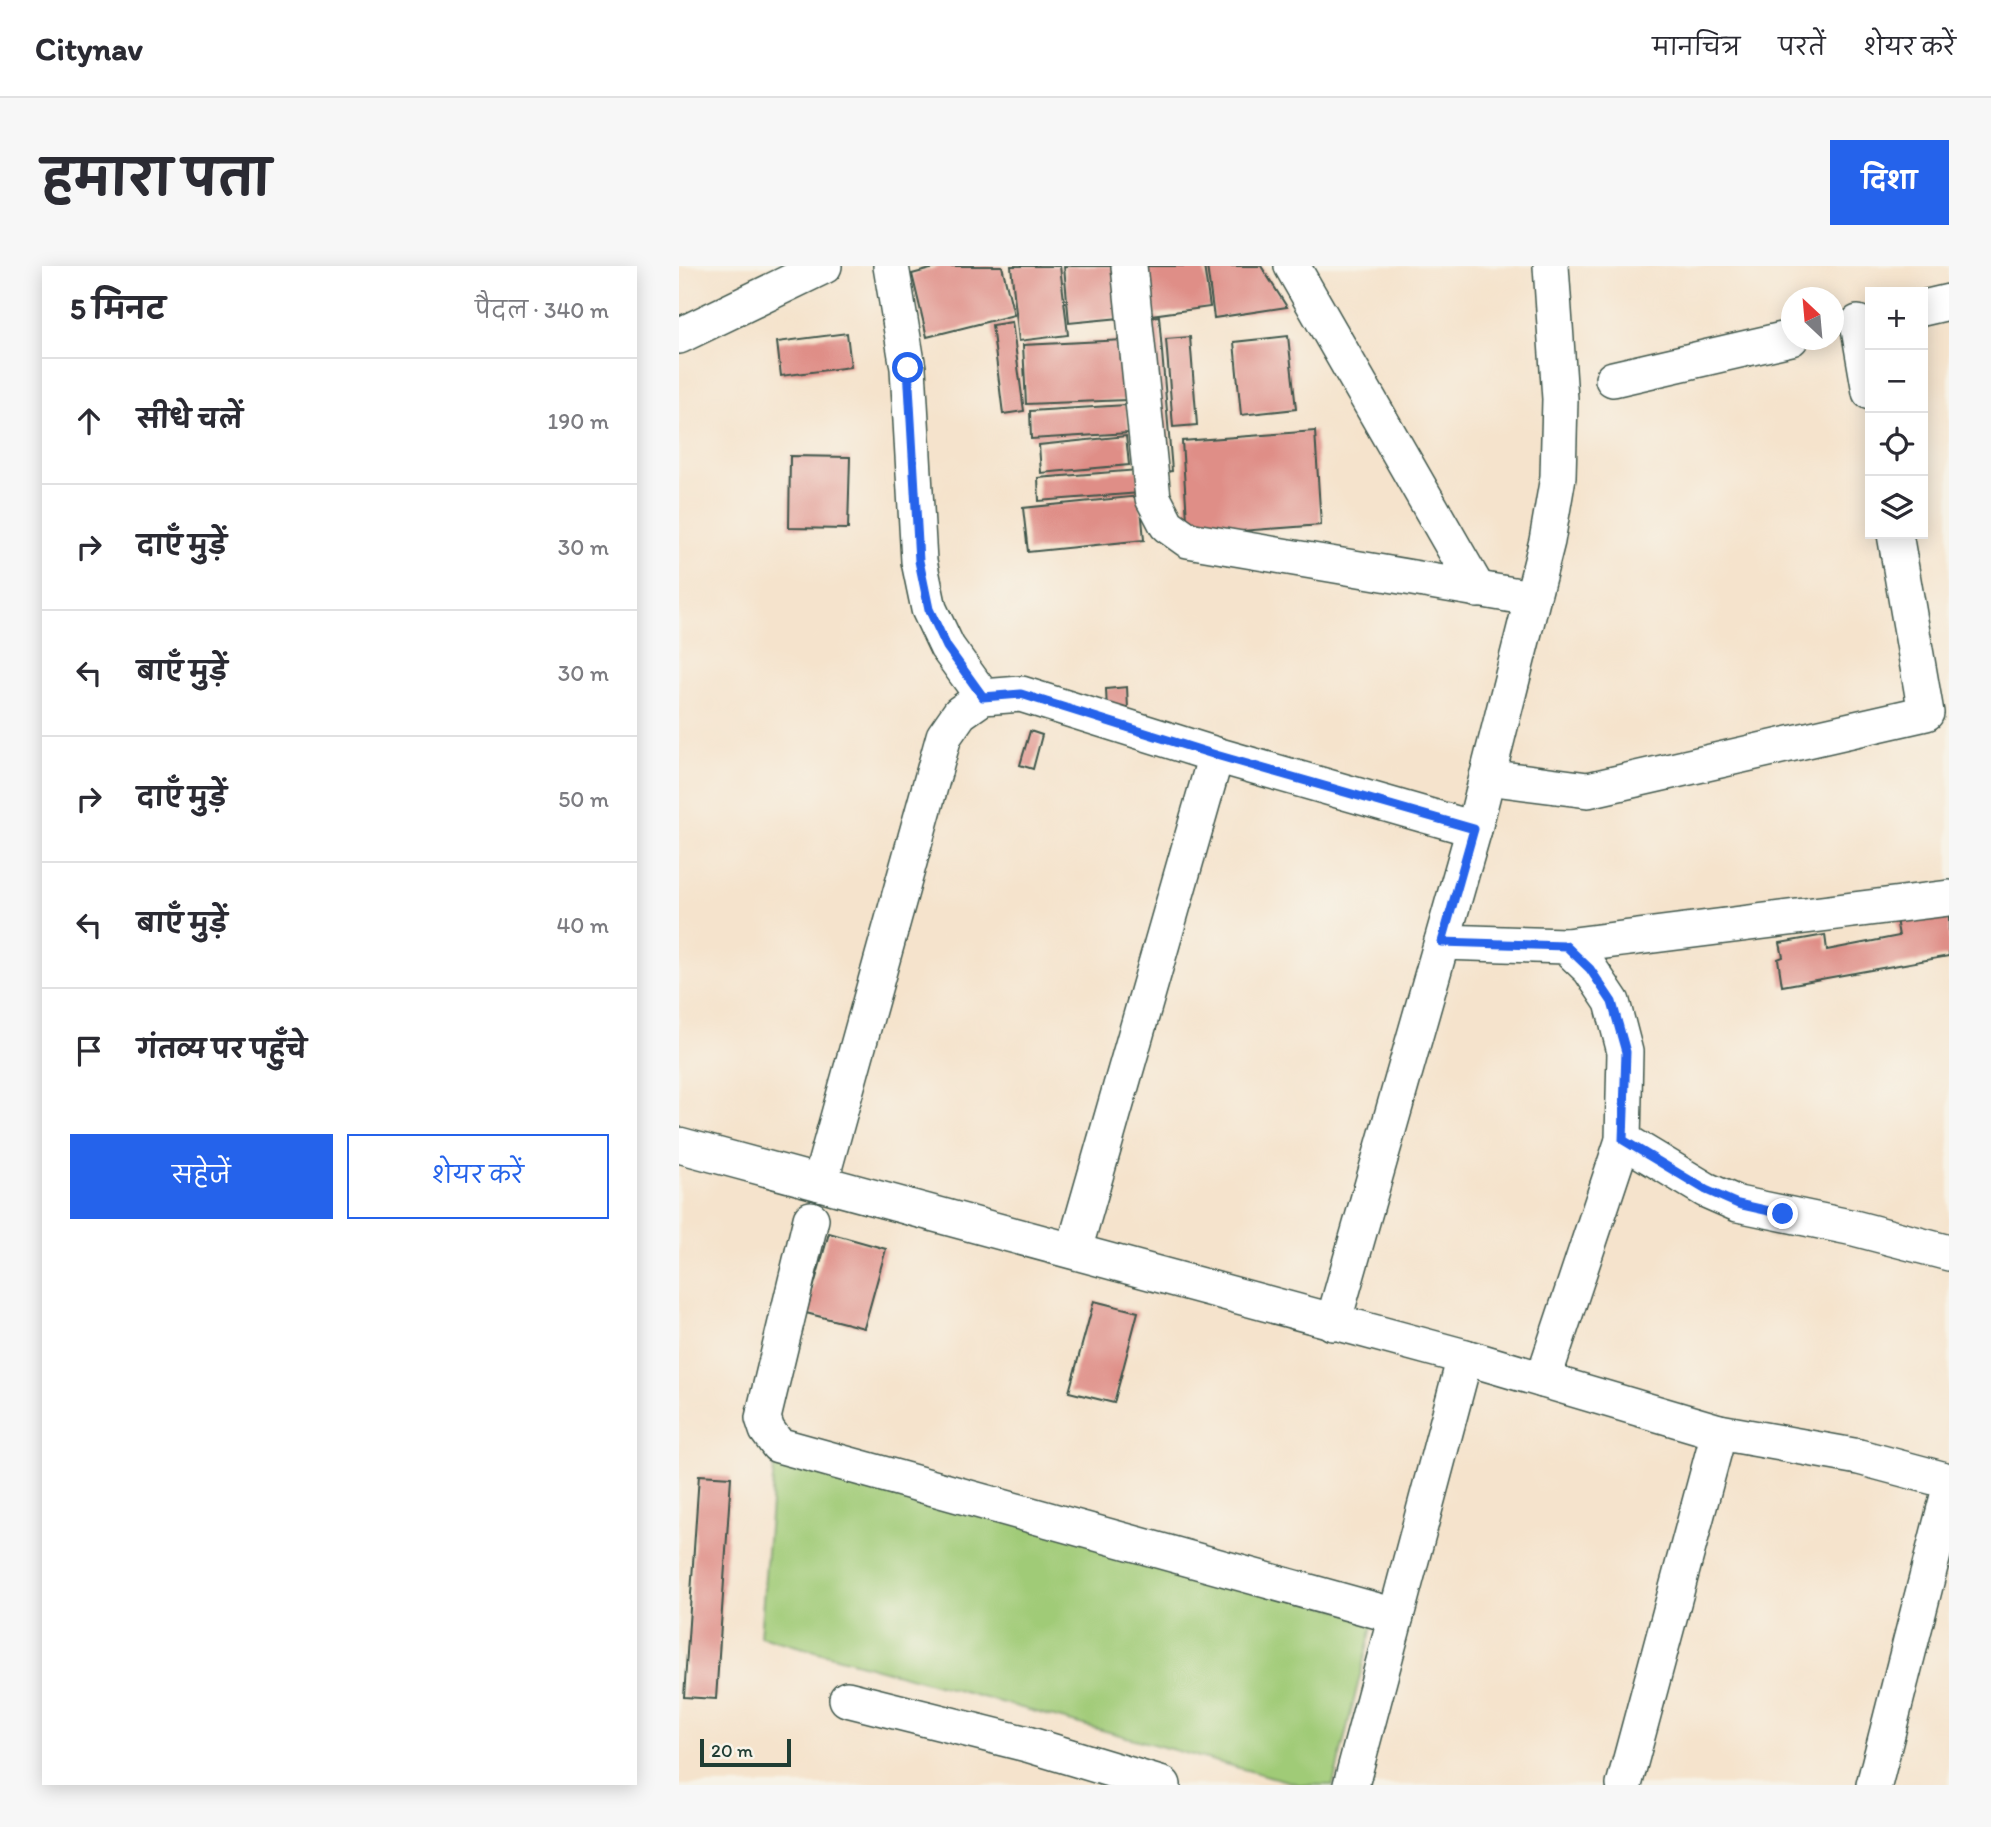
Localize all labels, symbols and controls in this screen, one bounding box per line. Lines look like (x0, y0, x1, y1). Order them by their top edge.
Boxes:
text: Citynav (35, 29, 143, 68)
text: मानचित्र (1652, 32, 1740, 61)
text: परतें (1778, 32, 1825, 61)
text: शेयर करें (1863, 32, 1956, 61)
button: दिशा (1830, 140, 1949, 225)
text: हमारा पता (42, 148, 271, 207)
north arrow (1781, 287, 1844, 350)
map controls (1865, 287, 1928, 539)
button: + (1865, 287, 1928, 350)
text: 5 मिनट (70, 290, 165, 327)
text: पैदल · 340 m (475, 296, 609, 324)
button: − (1865, 350, 1928, 413)
route start (892, 352, 923, 383)
icon: ahead (70, 402, 108, 440)
text: सीधे चलें (137, 403, 243, 435)
text: 190 m (548, 407, 609, 435)
button: locate (1865, 413, 1928, 476)
button: layers (1865, 476, 1928, 539)
icon: right (70, 528, 108, 566)
text: दाएँ मुड़ें (137, 529, 227, 561)
text: 30 m (558, 533, 609, 561)
icon: left (70, 654, 108, 692)
text: बाएँ मुड़ें (137, 655, 227, 687)
text: 30 m (558, 659, 609, 687)
icon: right (70, 780, 108, 818)
text: दाएँ मुड़ें (137, 781, 227, 813)
text: 50 m (558, 785, 609, 813)
icon: left (70, 906, 108, 944)
text: बाएँ मुड़ें (137, 907, 227, 939)
text: 40 m (556, 911, 609, 939)
icon: arrive (70, 1032, 108, 1070)
text: गंतव्य पर पहुँचे (137, 1033, 307, 1065)
button: सहेजें (70, 1134, 333, 1219)
button: शेयर करें (347, 1134, 609, 1219)
route end (1767, 1198, 1798, 1229)
scale bar (700, 1736, 791, 1768)
text: 20 m (711, 1739, 753, 1762)

